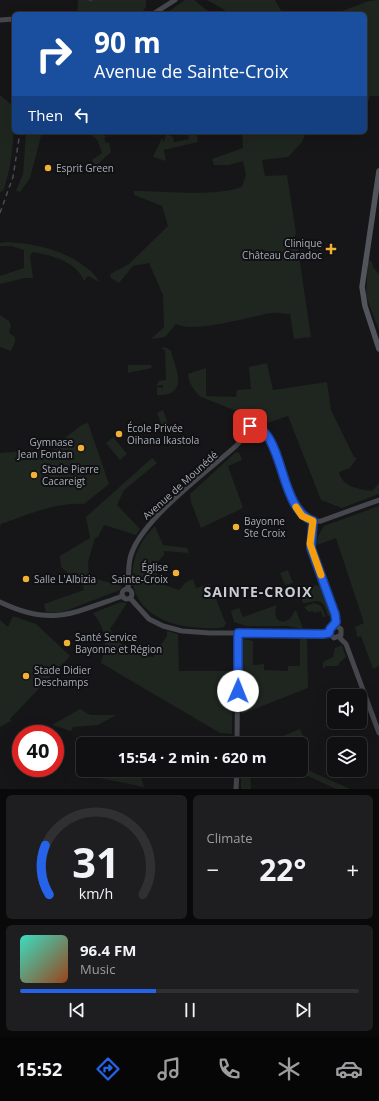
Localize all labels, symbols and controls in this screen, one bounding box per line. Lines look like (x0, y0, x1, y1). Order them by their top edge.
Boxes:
text: 90 m (94, 23, 161, 61)
icon: right (28, 28, 80, 80)
text: Avenue de Sainte-Croix (94, 59, 288, 83)
icon: left (71, 104, 93, 126)
text: Then (28, 105, 63, 125)
place label: Esprit Green (56, 161, 114, 175)
marker: Esprit Green (43, 163, 53, 173)
place label: Clinique Château Caradoc (242, 236, 322, 262)
marker: Clinique Château Caradoc (325, 243, 337, 255)
pin (233, 409, 267, 443)
icon: arrive (239, 415, 261, 437)
place label: École Privée Oihana Ikastola (127, 421, 199, 447)
marker: École Privée Oihana Ikastola (114, 429, 124, 439)
place label: Gymnase Jean Fontan (17, 435, 73, 461)
marker: Gymnase Jean Fontan (76, 443, 86, 453)
street label: Avenue de Mounédé (140, 447, 221, 522)
place label: Stade Pierre Cacareigt (42, 462, 99, 488)
marker: Stade Pierre Cacareigt (29, 470, 39, 480)
place label: Bayonne Ste Croix (244, 514, 286, 540)
marker: Bayonne Ste Croix (231, 522, 241, 532)
place label: Église Sainte-Croix (112, 560, 169, 586)
marker: Église Sainte-Croix (171, 568, 181, 578)
place label: Salle L'Albizia (34, 572, 96, 586)
marker: Salle L'Albizia (21, 574, 31, 584)
district label: SAINTE-CROIX (203, 582, 313, 601)
place label: Santé Service Bayonne et Région (75, 630, 162, 656)
marker: Santé Service Bayonne et Région (62, 638, 72, 648)
place label: Stade Didier Deschamps (34, 663, 91, 689)
position arrow (217, 670, 259, 712)
marker: Stade Didier Deschamps (21, 671, 31, 681)
map controls (327, 689, 367, 777)
button: sound (327, 689, 367, 729)
speed limit sign: 40 (12, 725, 64, 777)
button: layers (327, 737, 367, 777)
text: 15:54 · 2 min · 620 m (118, 747, 266, 767)
text: Climate (207, 829, 252, 847)
text: 31 (72, 834, 120, 890)
text: 22° (259, 849, 306, 890)
text: − (207, 854, 219, 884)
text: + (346, 854, 359, 884)
text: km/h (79, 884, 114, 903)
text: 96.4 FM (80, 940, 136, 960)
text: Music (80, 960, 115, 978)
icon: previous (66, 999, 88, 1021)
icon: pause (179, 999, 201, 1021)
icon: next (292, 999, 314, 1021)
icon: directions (94, 1055, 122, 1083)
icon: music (155, 1055, 183, 1083)
icon: phone (215, 1055, 243, 1083)
icon: climate (275, 1055, 303, 1083)
icon: car (335, 1055, 363, 1083)
text: 15:52 (16, 1057, 62, 1081)

